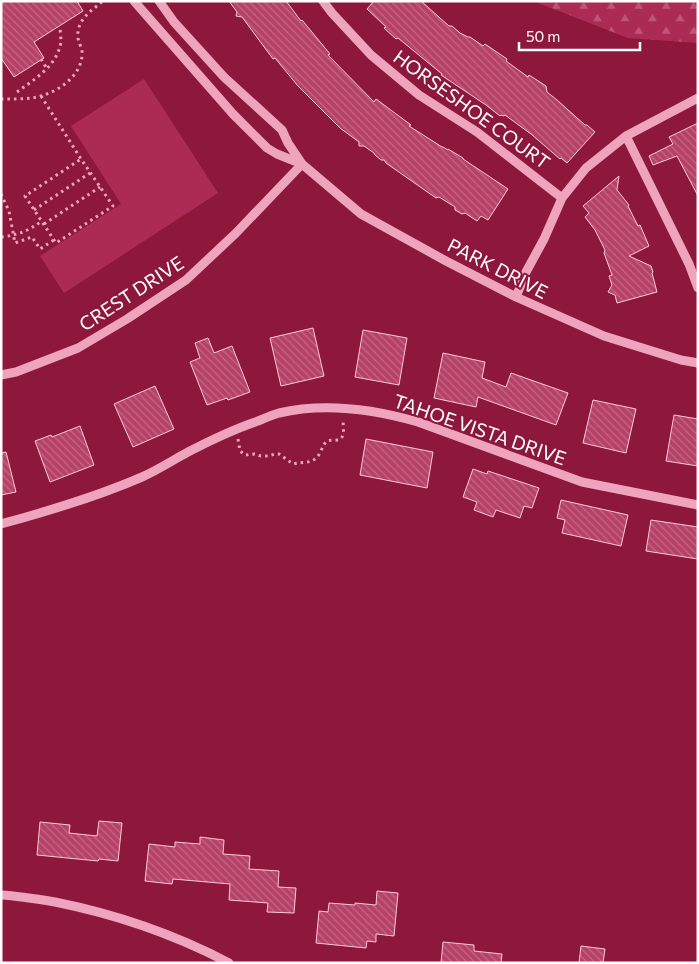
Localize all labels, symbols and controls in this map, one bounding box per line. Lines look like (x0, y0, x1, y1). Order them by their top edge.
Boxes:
scale bar (519, 20, 640, 52)
text: 50 m (526, 27, 560, 45)
street label: HORSESHOE COURT (389, 45, 555, 173)
street label: PARK DRIVE (444, 233, 552, 303)
street label: CREST DRIVE (74, 251, 188, 335)
street label: TAHOE VISTA DRIVE (391, 389, 569, 469)

